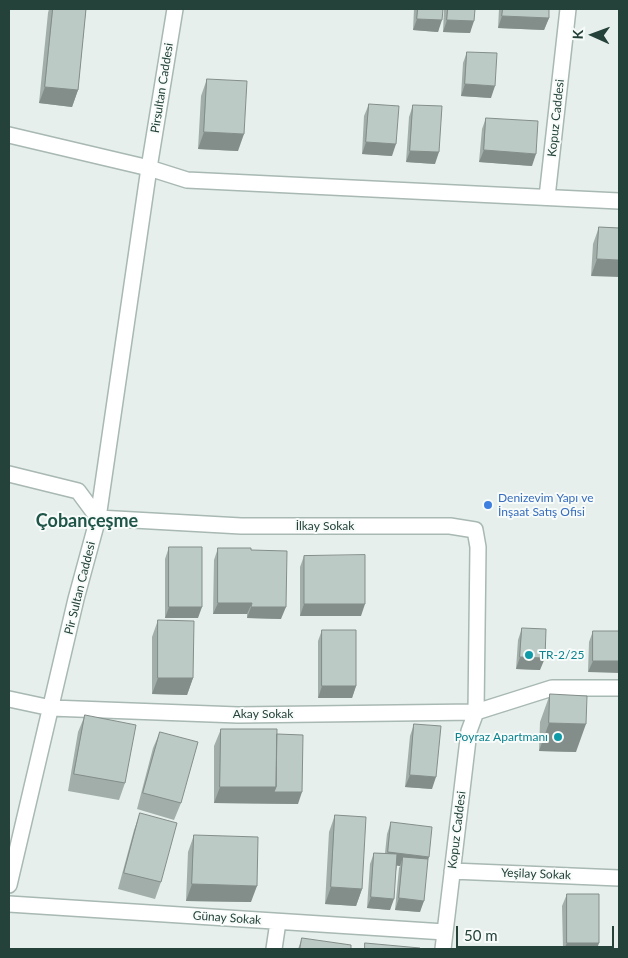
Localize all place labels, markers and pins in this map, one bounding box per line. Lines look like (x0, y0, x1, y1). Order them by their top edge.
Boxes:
place label: Denizevim Yapı ve İnşaat Satış Ofisi (498, 491, 594, 519)
marker: Denizevim Yapı ve İnşaat Satış Ofisi (482, 499, 494, 511)
place label: TR-2/25 (539, 648, 584, 662)
marker: TR-2/25 (523, 649, 535, 661)
place label: Poyraz Apartmanı (455, 730, 548, 744)
marker: Poyraz Apartmanı (552, 731, 564, 743)

